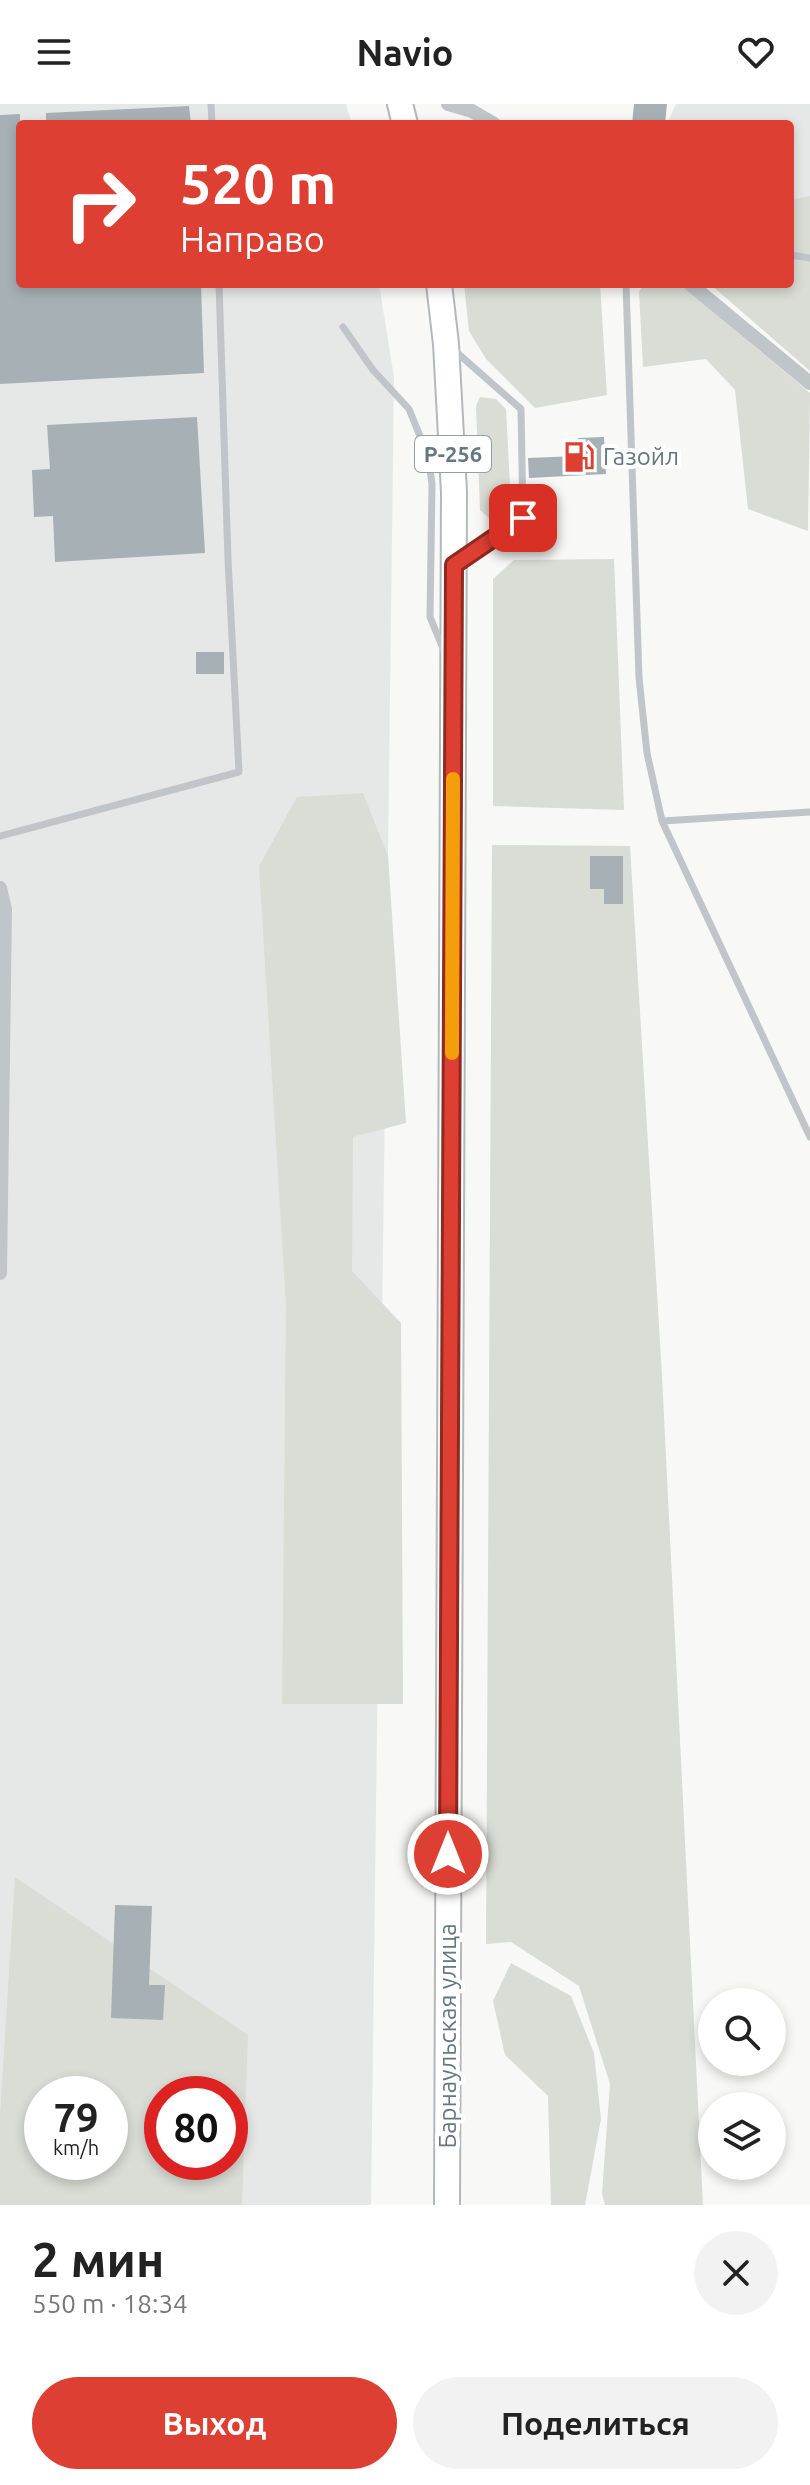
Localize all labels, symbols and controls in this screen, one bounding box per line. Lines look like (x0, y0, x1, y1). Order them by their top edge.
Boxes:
icon: menu (32, 30, 76, 74)
icon: heart (734, 30, 778, 74)
text: Navio (357, 32, 453, 73)
icon: right (48, 152, 152, 256)
text: 520 m (180, 152, 336, 215)
text: Направо (180, 218, 325, 259)
road number: Р-256 (415, 436, 491, 472)
fuel station icon: Газойл (562, 440, 596, 474)
place label: Газойл (603, 443, 679, 470)
pin (489, 484, 557, 552)
icon: arrive (501, 496, 545, 540)
position arrow (406, 1812, 490, 1896)
street label: Барнаульская улица (434, 1923, 461, 2149)
map controls (698, 1988, 786, 2180)
button: search (698, 1988, 786, 2076)
speed limit sign: 80 (144, 2076, 248, 2180)
button: layers (698, 2092, 786, 2180)
text: 79 (53, 2095, 99, 2140)
text: km/h (53, 2136, 99, 2159)
button: close (694, 2231, 778, 2315)
text: 2 мин (32, 2232, 164, 2286)
text: 550 m · 18:34 (32, 2289, 188, 2318)
button: Выход (32, 2377, 397, 2469)
button: Поделиться (413, 2377, 778, 2469)

